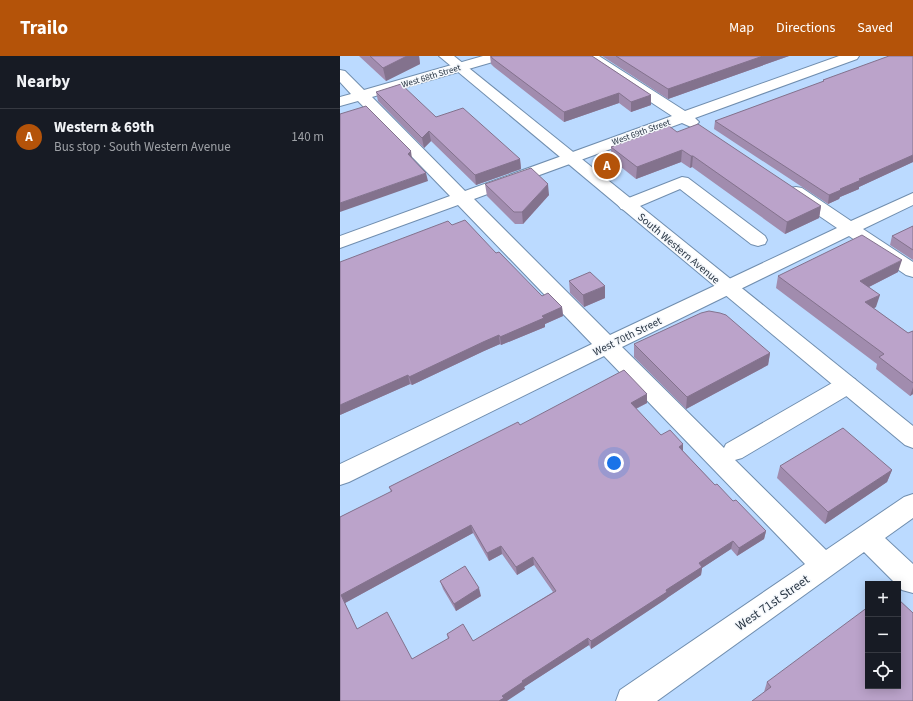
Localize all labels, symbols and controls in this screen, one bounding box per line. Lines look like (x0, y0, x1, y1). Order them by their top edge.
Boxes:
text: Trailo (20, 15, 68, 42)
text: Map (729, 18, 754, 38)
text: Directions (776, 18, 835, 38)
text: Saved (857, 18, 893, 38)
street label: West 68th Street (400, 61, 462, 92)
text: Nearby (16, 70, 70, 94)
street label: West 69th Street (610, 116, 672, 149)
text: Western & 69th (54, 117, 154, 138)
text: A (25, 128, 33, 146)
text: 140 m (291, 128, 324, 146)
text: Bus stop · South Western Avenue (54, 138, 231, 156)
pin: A (594, 151, 620, 181)
street label: South Western Avenue (634, 209, 723, 288)
street label: West 70th Street (590, 313, 664, 360)
your location (604, 453, 624, 473)
street label: West 71st Street (732, 570, 814, 635)
map controls (865, 581, 901, 689)
button: + (865, 581, 901, 617)
button: − (865, 617, 901, 653)
button: locate (865, 653, 901, 689)

